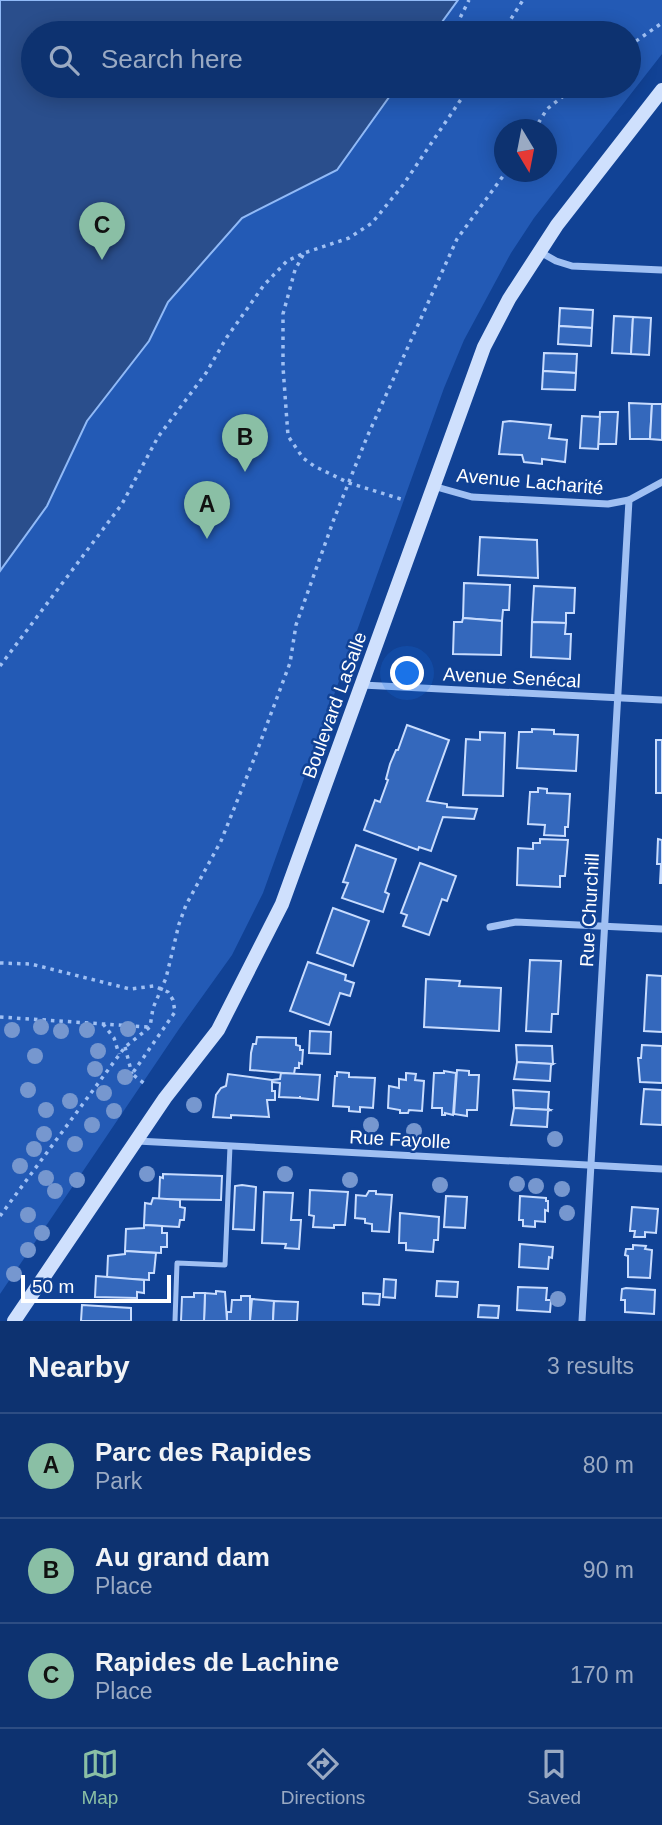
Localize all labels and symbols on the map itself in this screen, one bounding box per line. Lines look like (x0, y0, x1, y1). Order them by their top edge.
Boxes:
north arrow (494, 119, 557, 182)
pin: C (79, 202, 125, 260)
pin: B (222, 414, 268, 472)
street label: Avenue Lacharité (456, 465, 604, 498)
pin: A (184, 481, 230, 539)
street label: Boulevard LaSalle (298, 629, 371, 781)
your location (390, 656, 424, 690)
street label: Avenue Senécal (442, 663, 581, 692)
street label: Rue Churchill (576, 853, 603, 968)
street label: Rue Fayolle (349, 1126, 451, 1153)
scale bar (21, 1272, 172, 1304)

